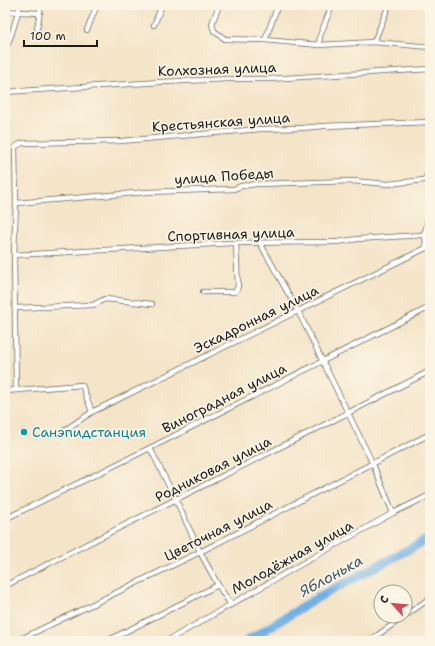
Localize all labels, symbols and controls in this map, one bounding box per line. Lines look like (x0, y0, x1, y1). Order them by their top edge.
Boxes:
scale bar (24, 22, 97, 48)
text: 100 m (30, 28, 66, 44)
street label: Колхозная улица (157, 58, 277, 80)
street label: Крестьянская улица (151, 108, 291, 136)
street label: улица Победы (174, 164, 274, 188)
street label: Спортивная улица (167, 223, 295, 245)
street label: Эскадронная улица (191, 281, 322, 357)
street label: Виноградная улица (159, 359, 289, 437)
place label: Санэпидстанция (32, 423, 146, 441)
marker: Санэпидстанция (19, 427, 29, 437)
street label: Родниковая улица (152, 432, 274, 506)
street label: Цветочная улица (161, 495, 275, 565)
street label: Молодёжная улица (228, 516, 356, 598)
water label: Яблонька (295, 550, 366, 602)
north arrow (373, 584, 413, 624)
text: С (376, 593, 393, 606)

